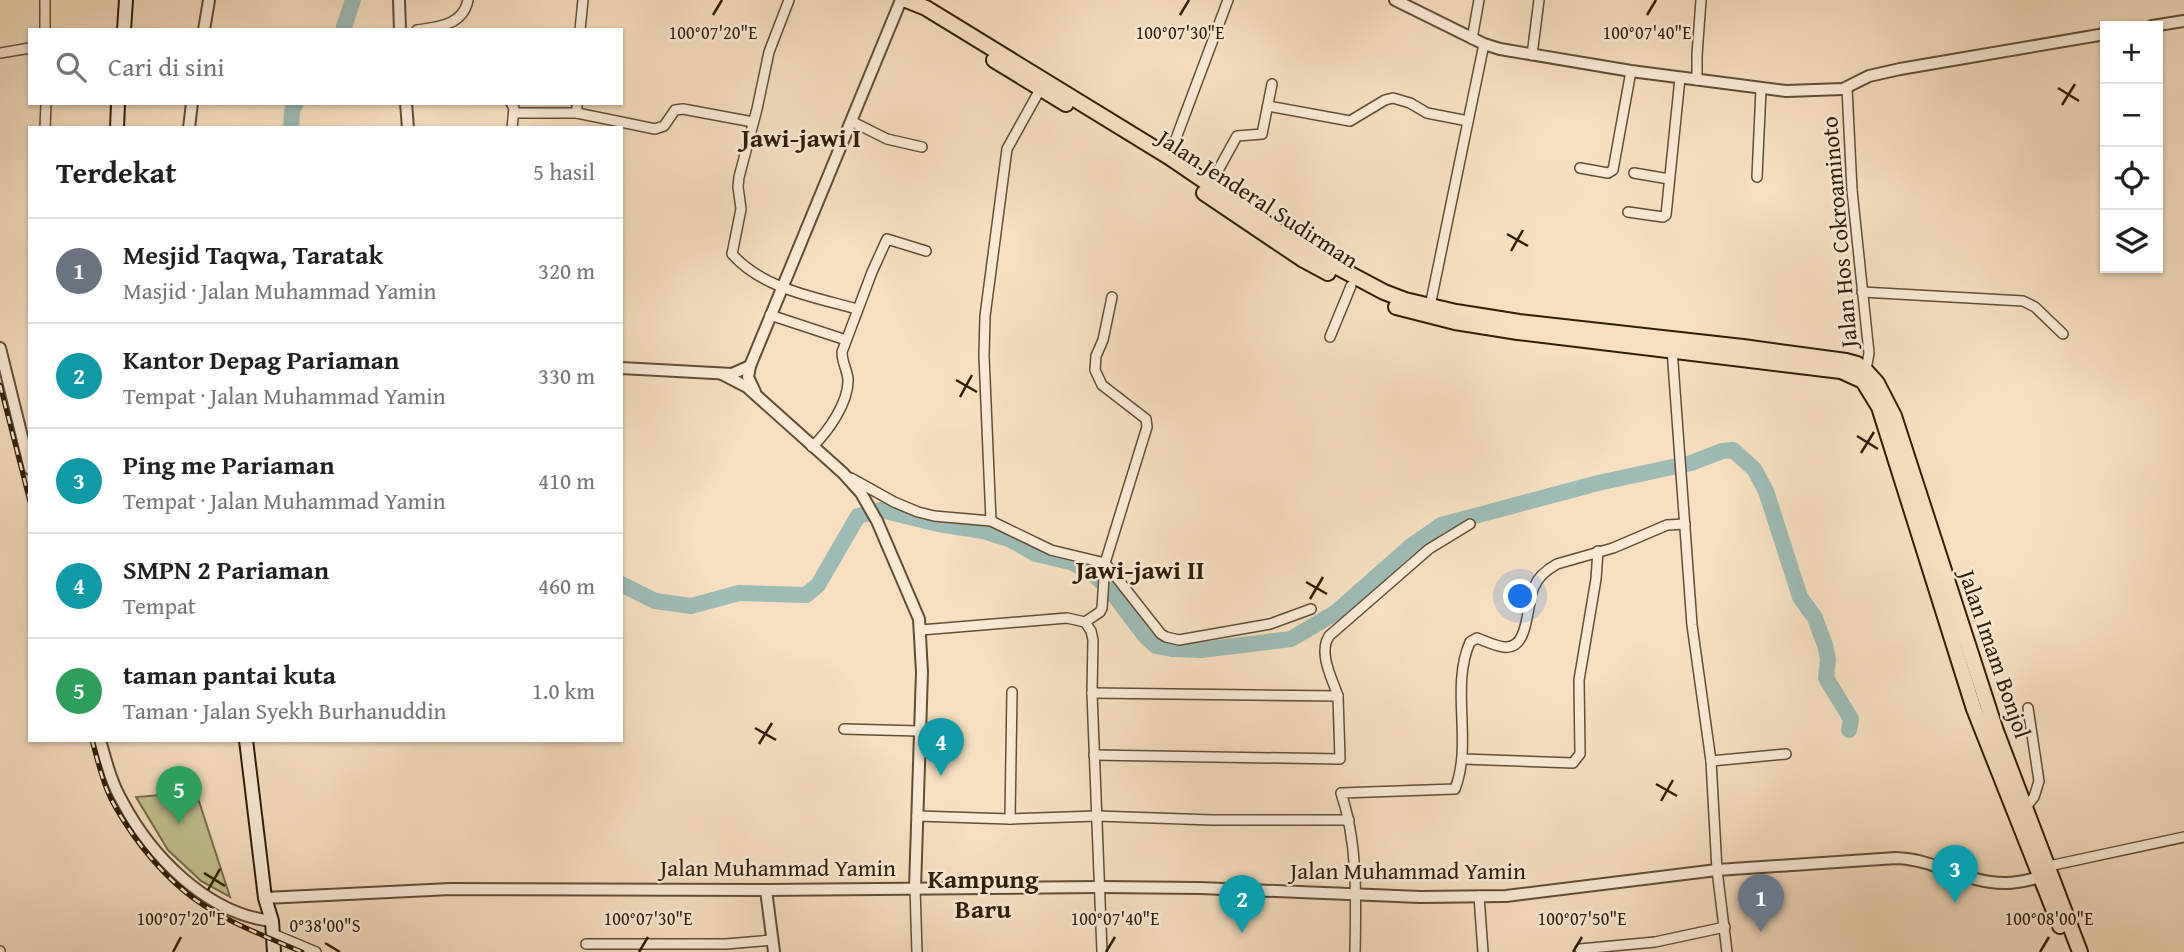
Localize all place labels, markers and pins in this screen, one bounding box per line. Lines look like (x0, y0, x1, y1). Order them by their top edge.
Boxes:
pin: 4 (918, 718, 964, 776)
pin: 5 (156, 766, 202, 824)
pin: 3 (1932, 845, 1978, 903)
pin: 1 (1738, 874, 1784, 932)
pin: 2 (1219, 875, 1265, 933)

